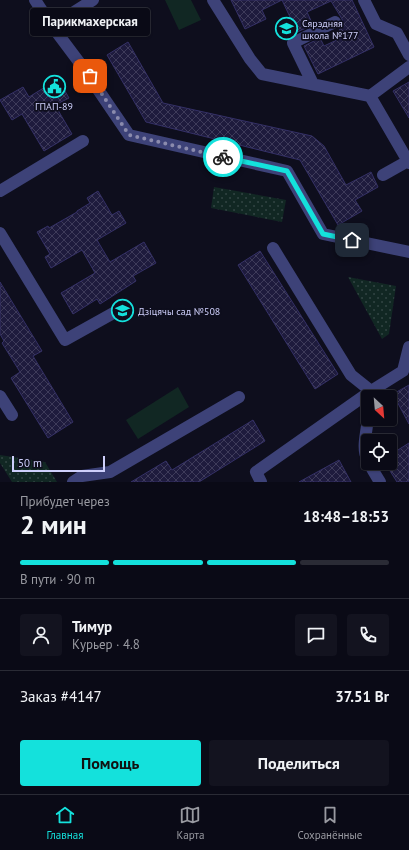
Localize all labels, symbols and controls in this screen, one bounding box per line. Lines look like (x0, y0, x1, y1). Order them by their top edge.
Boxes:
callout: Парикмахерская (30, 8, 150, 36)
text: Парикмахерская (42, 13, 138, 30)
school or university icon: Сярэдняя школа №177 (273, 16, 299, 42)
place label: Сярэдняя школа №177 (302, 17, 359, 42)
pin (73, 59, 107, 93)
icon: bag (79, 65, 101, 87)
public building icon: ГПАП-89 (41, 73, 67, 99)
place label: ГПАП-89 (35, 100, 73, 113)
courier (203, 137, 243, 177)
icon: bike (212, 146, 234, 168)
pin (335, 223, 369, 257)
icon: home (341, 229, 363, 251)
school or university icon: Дзіцячы сад №508 (110, 298, 136, 324)
place label: Дзіцячы сад №508 (138, 305, 220, 318)
north arrow (361, 390, 397, 426)
map controls (361, 390, 397, 470)
button: locate (361, 434, 397, 470)
scale bar (12, 454, 105, 473)
text: 50 m (18, 456, 42, 470)
text: Прибудет через (20, 493, 110, 510)
text: 18:48–18:53 (303, 507, 389, 526)
text: 2 мин (20, 508, 87, 541)
text: В пути · 90 m (20, 571, 95, 588)
button: person (20, 614, 62, 656)
button: chat (295, 614, 337, 656)
button: phone (347, 614, 389, 656)
text: Тимур (72, 617, 112, 636)
text: Курьер · 4.8 (72, 636, 140, 653)
text: Заказ #4147 (20, 687, 102, 706)
text: 37.51 Br (335, 687, 389, 706)
button: Помощь (20, 740, 201, 786)
button: Поделиться (209, 740, 389, 786)
tab: Главная (47, 804, 83, 842)
tab: Карта (177, 804, 204, 842)
tab: Сохранённые (298, 804, 362, 842)

